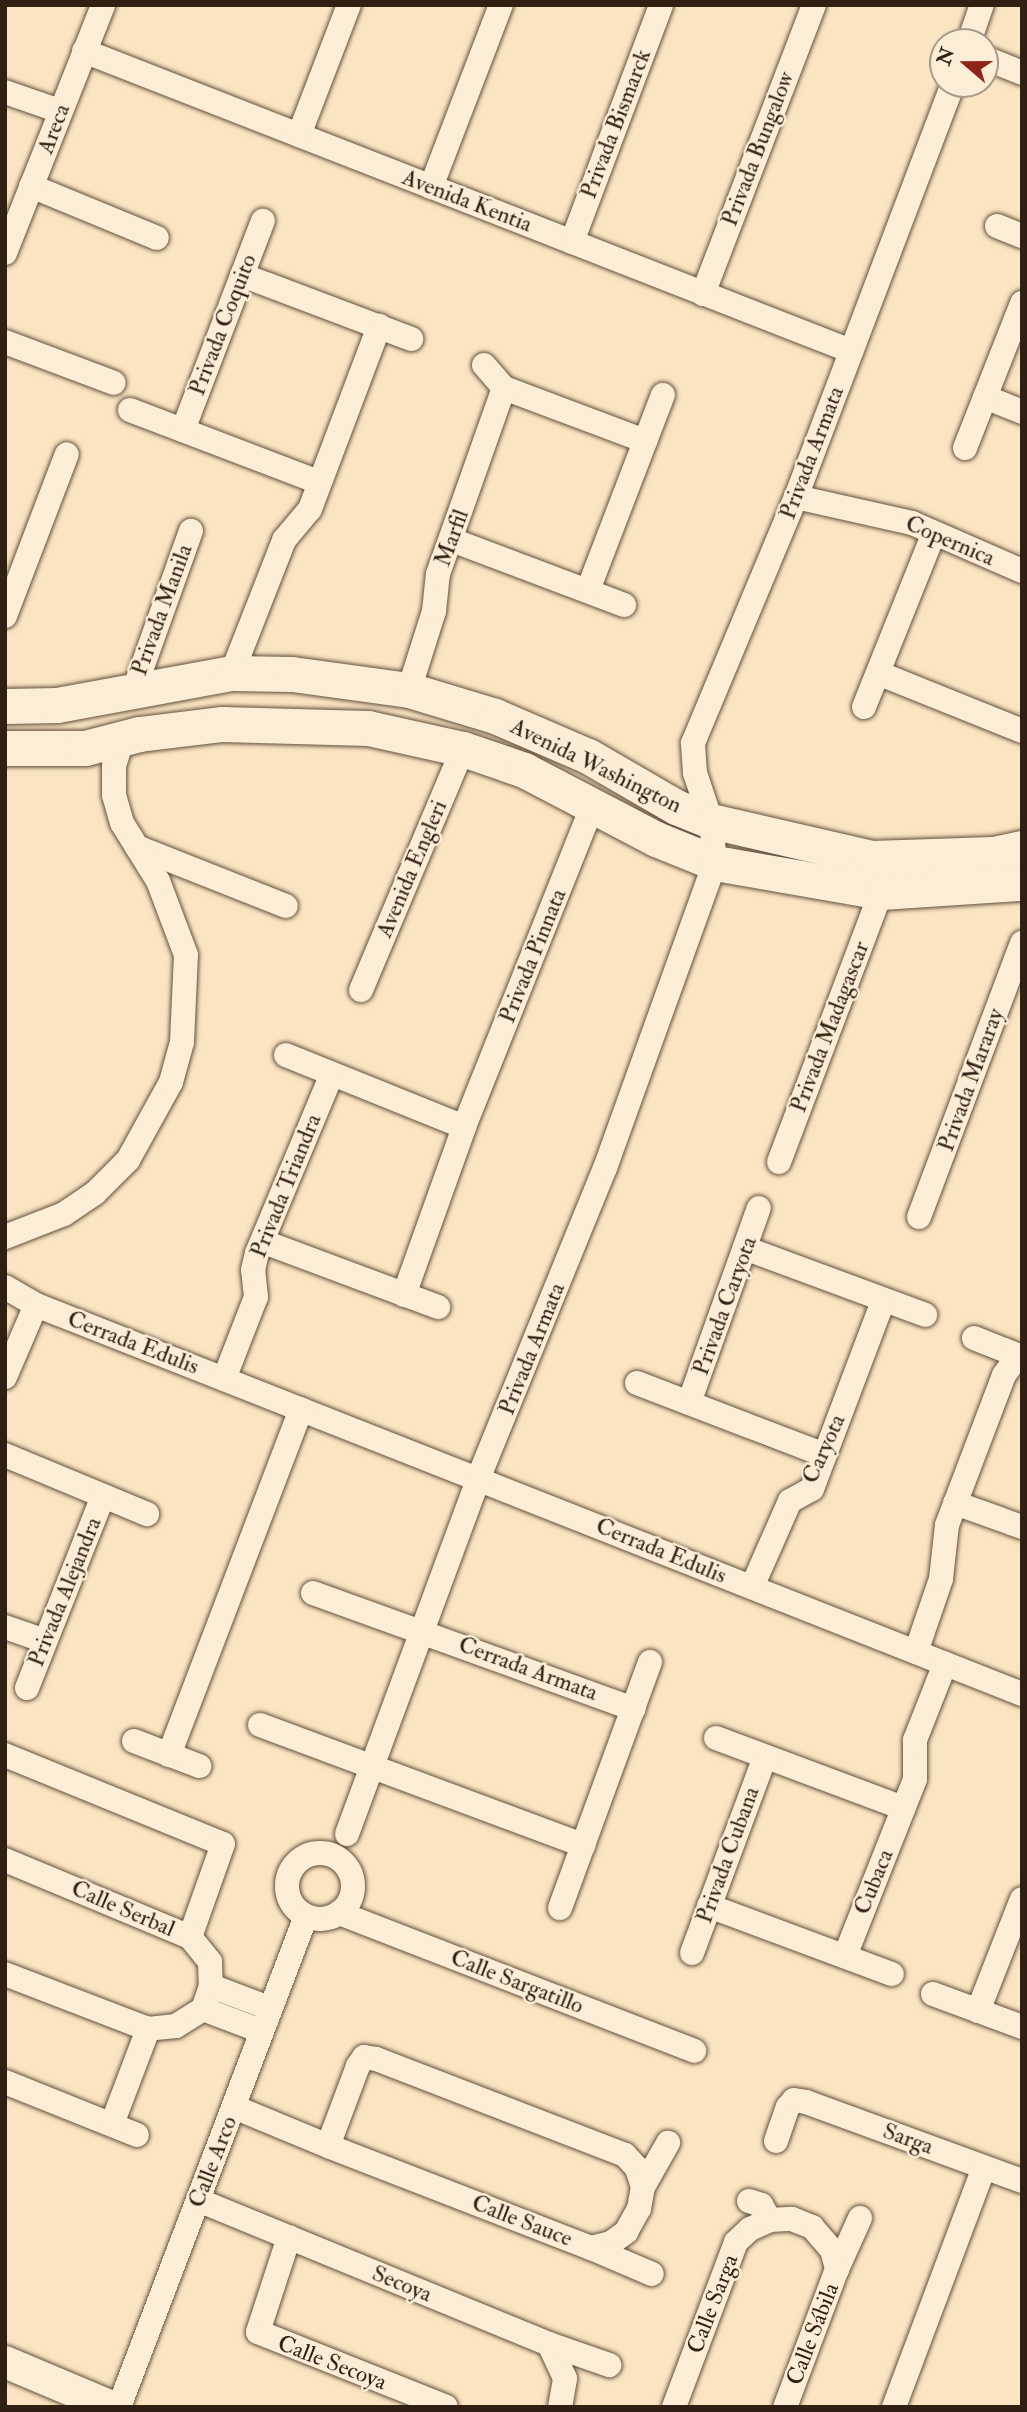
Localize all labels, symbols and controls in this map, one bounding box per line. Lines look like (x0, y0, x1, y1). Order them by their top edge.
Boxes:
north arrow (929, 28, 999, 98)
text: N (932, 44, 960, 69)
street label: Privada Bismarck (575, 45, 657, 203)
street label: Privada Bungalow (716, 68, 800, 230)
street label: Areca (32, 100, 76, 158)
street label: Avenida Kentia (398, 164, 536, 238)
street label: Privada Coquito (183, 251, 263, 399)
street label: Privada Armata (774, 383, 850, 523)
street label: Marfil (429, 506, 475, 570)
street label: Copernica (901, 510, 999, 572)
street label: Privada Manila (125, 541, 199, 679)
street label: Avenida Washington (506, 713, 686, 819)
street label: Avenida Engleri (371, 796, 453, 942)
street label: Privada Pinnata (494, 885, 572, 1027)
street label: Privada Madagascar (785, 938, 875, 1116)
street label: Privada Mararay (932, 1005, 1010, 1155)
street label: Privada Triandra (245, 1110, 327, 1262)
street label: Privada Caryota (687, 1233, 763, 1379)
street label: Privada Armata (493, 1279, 571, 1419)
street label: Cerrada Edulis (63, 1305, 203, 1381)
street label: Caryota (797, 1410, 851, 1488)
street label: Cerrada Edulis (592, 1512, 730, 1590)
street label: Privada Alejandra (22, 1513, 108, 1671)
street label: Cerrada Armata (455, 1631, 601, 1707)
street label: Privada Cubana (691, 1783, 765, 1927)
street label: Cubaca (848, 1845, 900, 1919)
street label: Calle Serbal (67, 1875, 179, 1943)
street label: Calle Sargatillo (447, 1944, 587, 2020)
street label: Calle Arco (183, 2112, 243, 2212)
street label: Sarga (879, 2117, 937, 2161)
street label: Calle Sauce (468, 2189, 576, 2253)
street label: Calle Sarga (682, 2251, 744, 2357)
street label: Secoya (368, 2260, 436, 2308)
street label: Calle Sábila (781, 2279, 845, 2389)
street label: Calle Secoya (274, 2330, 390, 2396)

